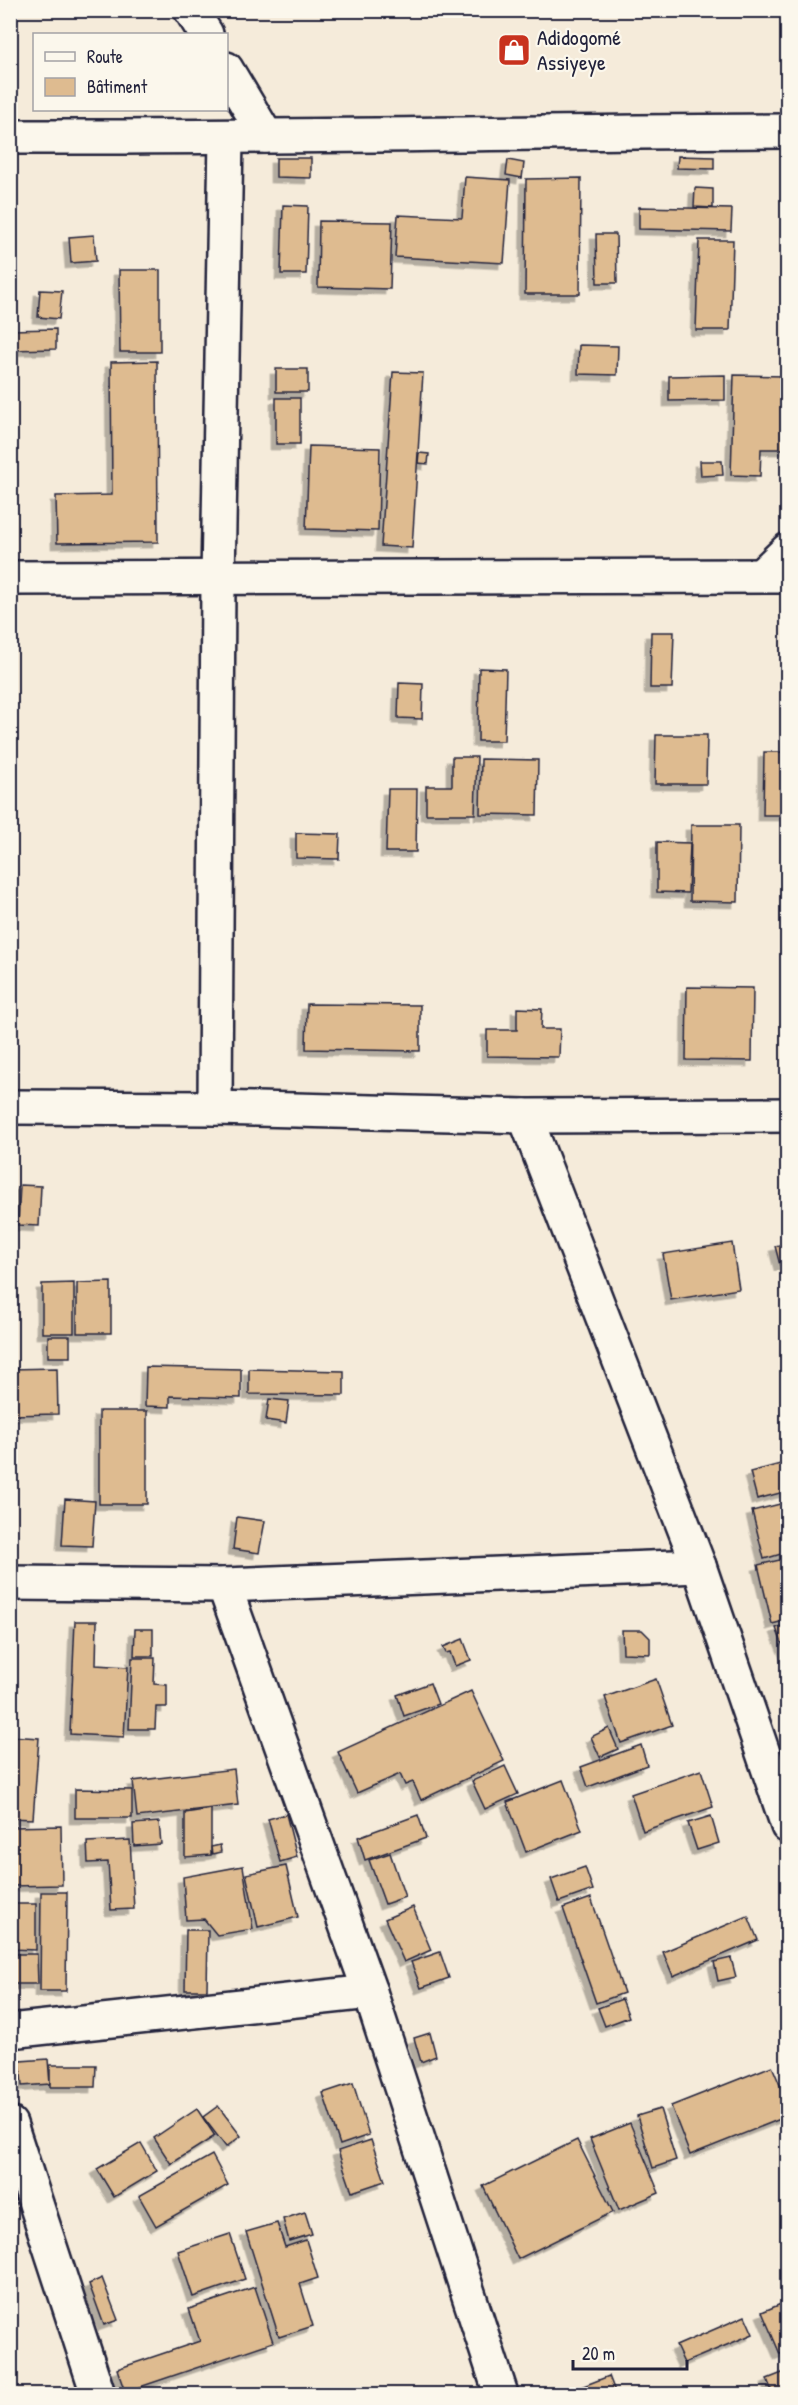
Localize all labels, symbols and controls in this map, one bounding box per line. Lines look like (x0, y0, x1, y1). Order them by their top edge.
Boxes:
place label: Adidogomé Assiyeye (537, 22, 621, 77)
shop icon: Adidogomé Assiyeye (496, 32, 532, 68)
legend (33, 33, 228, 111)
text: Route (87, 44, 123, 69)
text: Bâtiment (87, 74, 148, 99)
scale bar (573, 2333, 687, 2371)
text: 20 m (582, 2341, 615, 2366)

